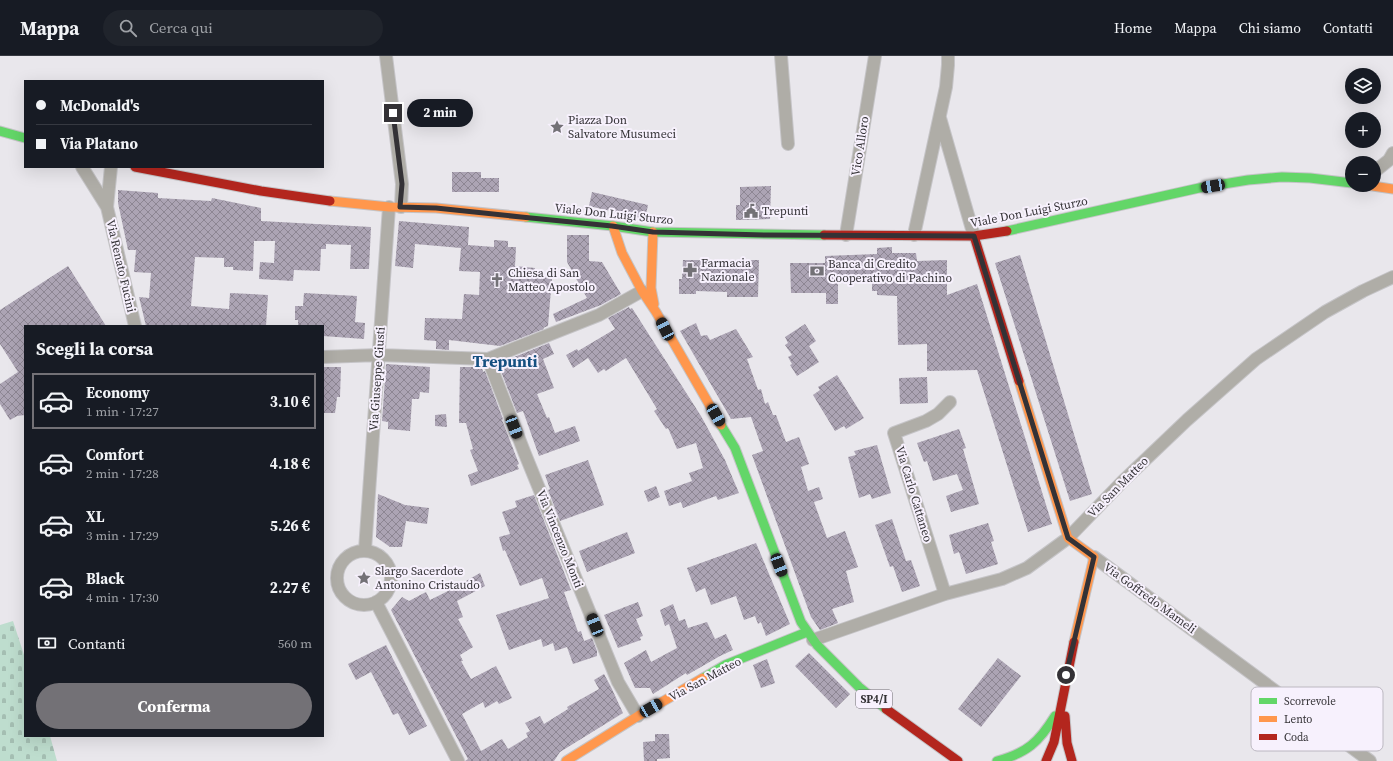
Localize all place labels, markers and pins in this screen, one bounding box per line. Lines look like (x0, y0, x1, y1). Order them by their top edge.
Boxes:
place label: Piazza Don Salvatore Musumeci (568, 112, 677, 142)
place icon: Piazza Don Salvatore Musumeci (549, 119, 565, 135)
public building icon: Trepunti (743, 203, 759, 219)
place label: Trepunti (762, 203, 809, 219)
place label: Farmacia Nazionale (701, 255, 755, 285)
place label: Banca di Credito Cooperativo di Pachino (828, 256, 952, 286)
pharmacy icon: Farmacia Nazionale (682, 262, 698, 278)
bank icon: Banca di Credito Cooperativo di Pachino (809, 263, 825, 279)
place label: Chiesa di San Matteo Apostolo (508, 265, 595, 295)
church icon: Chiesa di San Matteo Apostolo (489, 272, 505, 288)
place label: Slargo Sacerdote Antonino Cristaudo (375, 563, 480, 593)
place icon: Slargo Sacerdote Antonino Cristaudo (356, 570, 372, 586)

